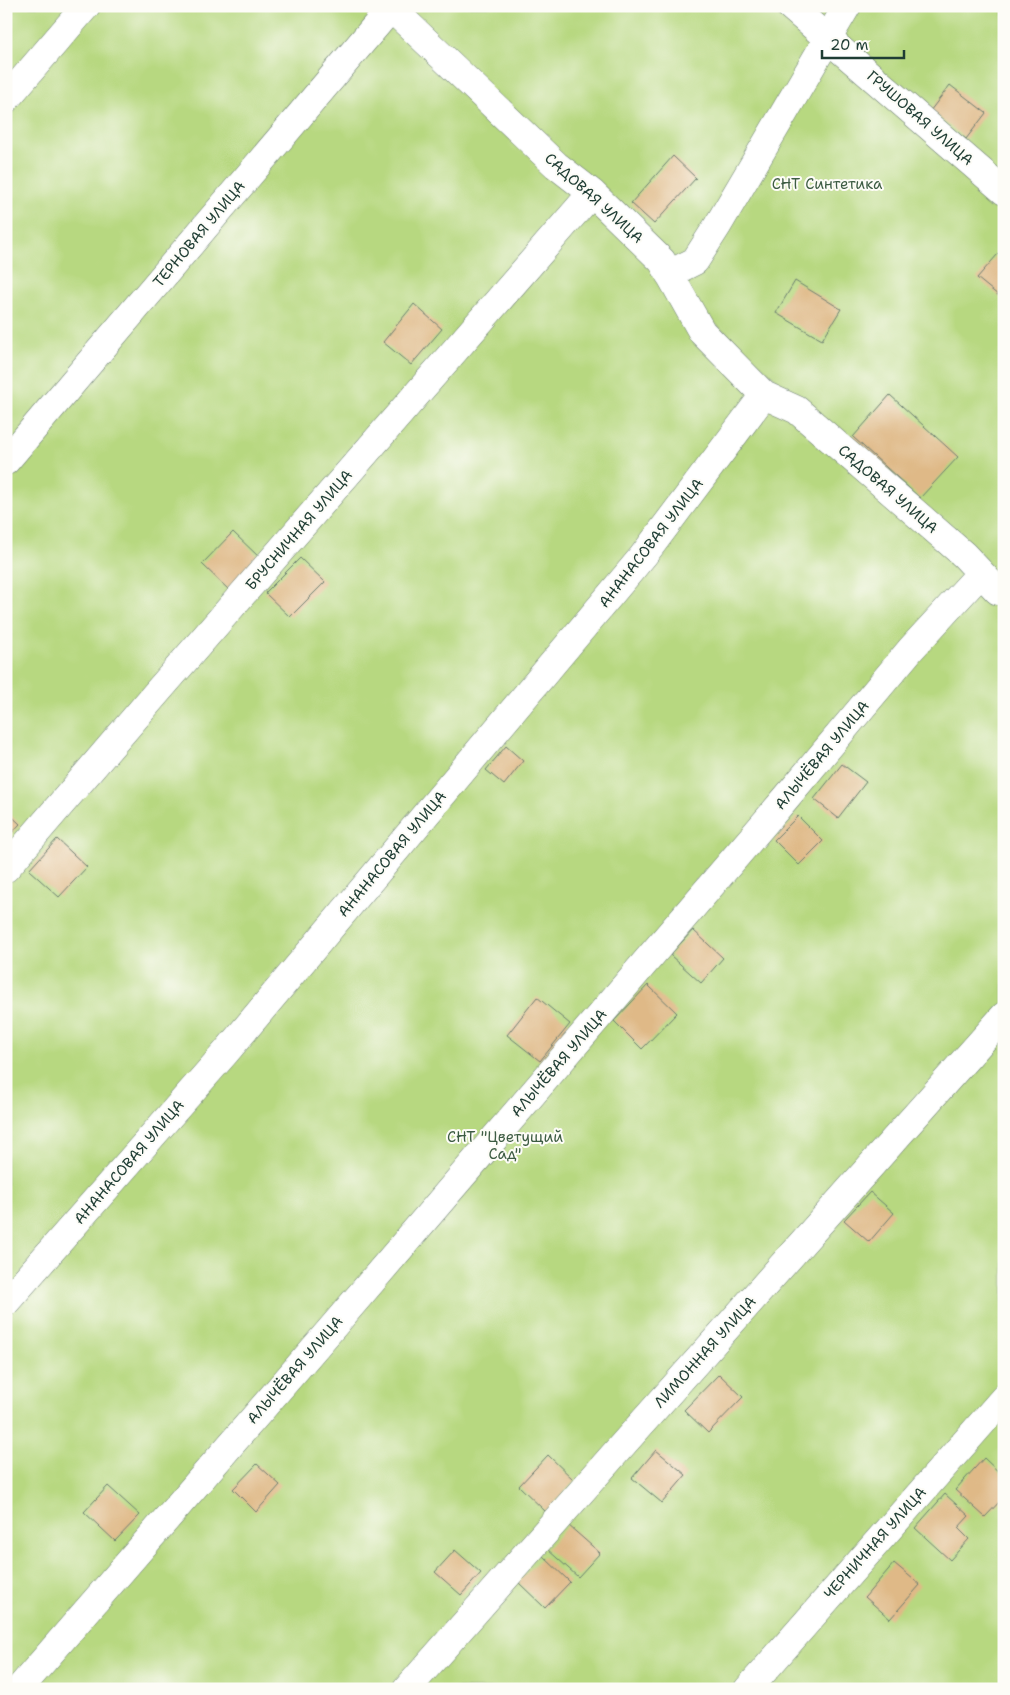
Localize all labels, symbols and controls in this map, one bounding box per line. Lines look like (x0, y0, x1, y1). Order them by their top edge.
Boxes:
scale bar (822, 28, 905, 60)
text: 20 m (830, 35, 869, 55)
street label: ГРУШОВАЯ УЛИЦА (862, 66, 978, 170)
street label: САДОВАЯ УЛИЦА (540, 148, 648, 248)
park label: СНТ Синтетика (772, 174, 883, 194)
street label: ТЕРНОВАЯ УЛИЦА (149, 176, 250, 291)
street label: САДОВАЯ УЛИЦА (834, 440, 942, 538)
street label: БРУСНИЧНАЯ УЛИЦА (241, 465, 357, 595)
street label: АНАНАСОВАЯ УЛИЦА (594, 474, 708, 612)
street label: АЛЫЧЁВАЯ УЛИЦА (770, 696, 874, 814)
street label: АНАНАСОВАЯ УЛИЦА (333, 787, 451, 921)
street label: АЛЫЧЁВАЯ УЛИЦА (507, 1005, 612, 1121)
street label: АНАНАСОВАЯ УЛИЦА (69, 1095, 189, 1228)
park label: СНТ "Цветущий Сад" (447, 1127, 563, 1164)
street label: ЛИМОННАЯ УЛИЦА (649, 1292, 761, 1412)
street label: АЛЫЧЁВАЯ УЛИЦА (243, 1312, 348, 1428)
street label: ЧЕРНИЧНАЯ УЛИЦА (819, 1483, 931, 1603)

